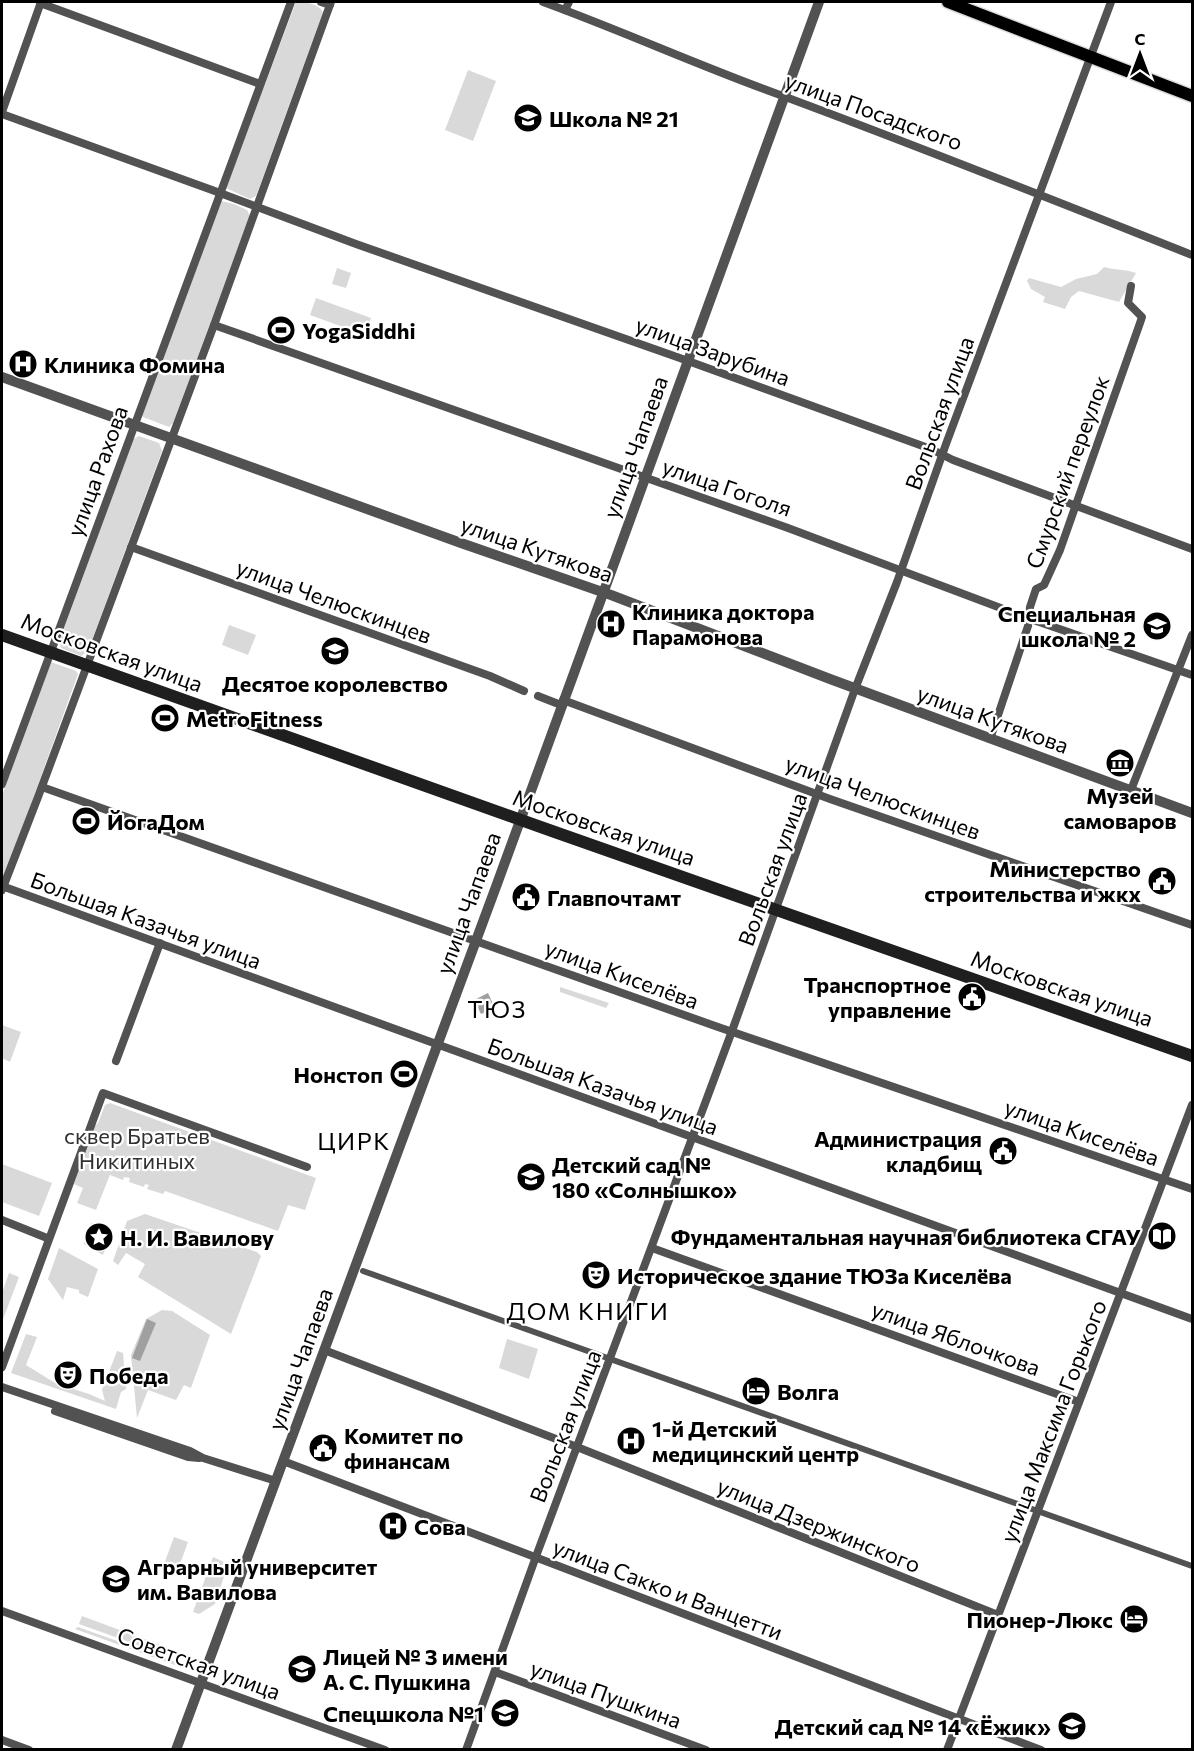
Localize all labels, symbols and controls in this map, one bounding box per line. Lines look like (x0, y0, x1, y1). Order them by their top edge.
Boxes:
north arrow (1110, 24, 1170, 84)
text: С (1135, 29, 1146, 48)
street label: улица Посадского (781, 66, 967, 156)
school or university icon: Школа № 21 (512, 102, 544, 134)
place label: Школа № 21 (549, 105, 679, 132)
street label: улица Зарубина (632, 311, 794, 391)
sports icon: YogaSiddhi (265, 314, 297, 346)
place label: YogaSiddhi (302, 317, 416, 344)
street label: Вольская улица (899, 333, 979, 493)
hospital icon: Клиника Фомина (7, 348, 39, 380)
place label: Клиника Фомина (44, 351, 225, 378)
street label: улица Чапаева (597, 372, 673, 522)
street label: Смурский переулок (1020, 372, 1115, 572)
street label: улица Рахова (61, 402, 133, 540)
street label: улица Гоголя (659, 452, 795, 522)
street label: улица Кутякова (457, 510, 617, 588)
street label: улица Челюскинцев (233, 553, 435, 649)
place label: Клиника доктора Парамонова (632, 598, 814, 650)
place label: Специальная школа № 2 (998, 600, 1136, 652)
street label: Московская улица (18, 607, 206, 697)
hospital icon: Клиника доктора Парамонова (595, 608, 627, 640)
school or university icon: Специальная школа № 2 (1141, 610, 1173, 642)
school or university icon: Десятое королевство (319, 635, 351, 667)
place label: Десятое королевство (222, 670, 448, 697)
street label: улица Кутякова (914, 679, 1072, 759)
sports icon: MetroFitness (149, 702, 181, 734)
place label: MetroFitness (186, 705, 323, 732)
museum icon: Музей самоваров (1104, 747, 1136, 779)
street label: улица Челюскинцев (782, 749, 984, 845)
place label: Музей самоваров (1063, 782, 1177, 834)
street label: Московская улица (509, 783, 699, 871)
street label: Вольская улица (732, 789, 812, 949)
sports icon: ЙогаДом (70, 805, 102, 837)
place label: ЙогаДом (107, 808, 205, 835)
street label: улица Чапаева (430, 828, 506, 978)
place label: Министерство строительства и жкх (924, 855, 1142, 907)
public building icon: Министерство строительства и жкх (1146, 865, 1178, 897)
street label: Большая Казачья улица (27, 866, 265, 974)
public building icon: Главпочтамт (510, 881, 542, 913)
place label: Главпочтамт (547, 884, 682, 911)
street label: улица Киселёва (541, 934, 703, 1014)
street label: Московская улица (967, 944, 1157, 1032)
place label: Транспортное управление (804, 971, 951, 1023)
public building icon: Транспортное управление (956, 981, 988, 1013)
district label: ТЮЗ (467, 994, 527, 1023)
street label: Большая Казачья улица (484, 1032, 722, 1140)
sports icon: Нонстоп (388, 1058, 420, 1090)
place label: Нонстоп (294, 1061, 383, 1088)
street label: улица Киселёва (1001, 1093, 1163, 1171)
park label: сквер Братьев Никитиных (64, 1122, 210, 1174)
place label: Администрация кладбищ (814, 1125, 982, 1177)
district label: ЦИРК (317, 1126, 391, 1155)
public building icon: Администрация кладбищ (987, 1135, 1019, 1167)
place label: Детский сад № 180 «Солнышко» (552, 1151, 737, 1203)
school or university icon: Детский сад № 180 «Солнышко» (515, 1161, 547, 1193)
library icon: Фундаментальная научная библиотека СГАУ (1146, 1220, 1178, 1252)
place icon: Н. И. Вавилову (83, 1221, 115, 1253)
place label: Фундаментальная научная библиотека СГАУ (671, 1223, 1141, 1250)
place label: Н. И. Вавилову (120, 1224, 274, 1251)
theatre icon: Историческое здание ТЮЗа Киселёва (580, 1259, 612, 1291)
place label: Историческое здание ТЮЗа Киселёва (617, 1262, 1012, 1289)
street label: улица Чапаева (262, 1284, 338, 1434)
street label: улица Яблочкова (868, 1295, 1044, 1381)
district label: ДОМ КНИГИ (507, 1296, 669, 1325)
street label: улица Максима Горького (994, 1296, 1112, 1546)
street label: Вольская улица (524, 1346, 606, 1506)
theatre icon: Победа (52, 1359, 84, 1391)
place label: Победа (89, 1362, 168, 1389)
hotel icon: Волга (740, 1375, 772, 1407)
place label: Волга (777, 1378, 839, 1405)
place label: 1-й Детский медицинский центр (652, 1415, 859, 1467)
place label: Комитет по финансам (344, 1422, 463, 1474)
hospital icon: 1-й Детский медицинский центр (615, 1425, 647, 1457)
public building icon: Комитет по финансам (307, 1432, 339, 1464)
street label: улица Дзержинского (713, 1472, 925, 1578)
hospital icon: Сова (377, 1510, 409, 1542)
place label: Сова (414, 1513, 466, 1540)
street label: улица Сакко и Ванцетти (549, 1533, 787, 1645)
place label: Аграрный университет им. Вавилова (137, 1553, 378, 1605)
school or university icon: Аграрный университет им. Вавилова (100, 1563, 132, 1595)
hotel icon: Пионер-Люкс (1118, 1603, 1150, 1635)
place label: Пионер-Люкс (967, 1606, 1113, 1633)
street label: Советская улица (114, 1621, 284, 1705)
place label: Лицей № 3 имени А. С. Пушкина (323, 1643, 508, 1695)
school or university icon: Лицей № 3 имени А. С. Пушкина (286, 1653, 318, 1685)
street label: улица Пушкина (527, 1654, 685, 1734)
school or university icon: Спецшкола №1 (489, 1697, 521, 1729)
place label: Спецшкола №1 (323, 1700, 484, 1727)
school or university icon: Детский сад № 14 «Ёжик» (1056, 1710, 1088, 1742)
place label: Детский сад № 14 «Ёжик» (775, 1713, 1051, 1740)

